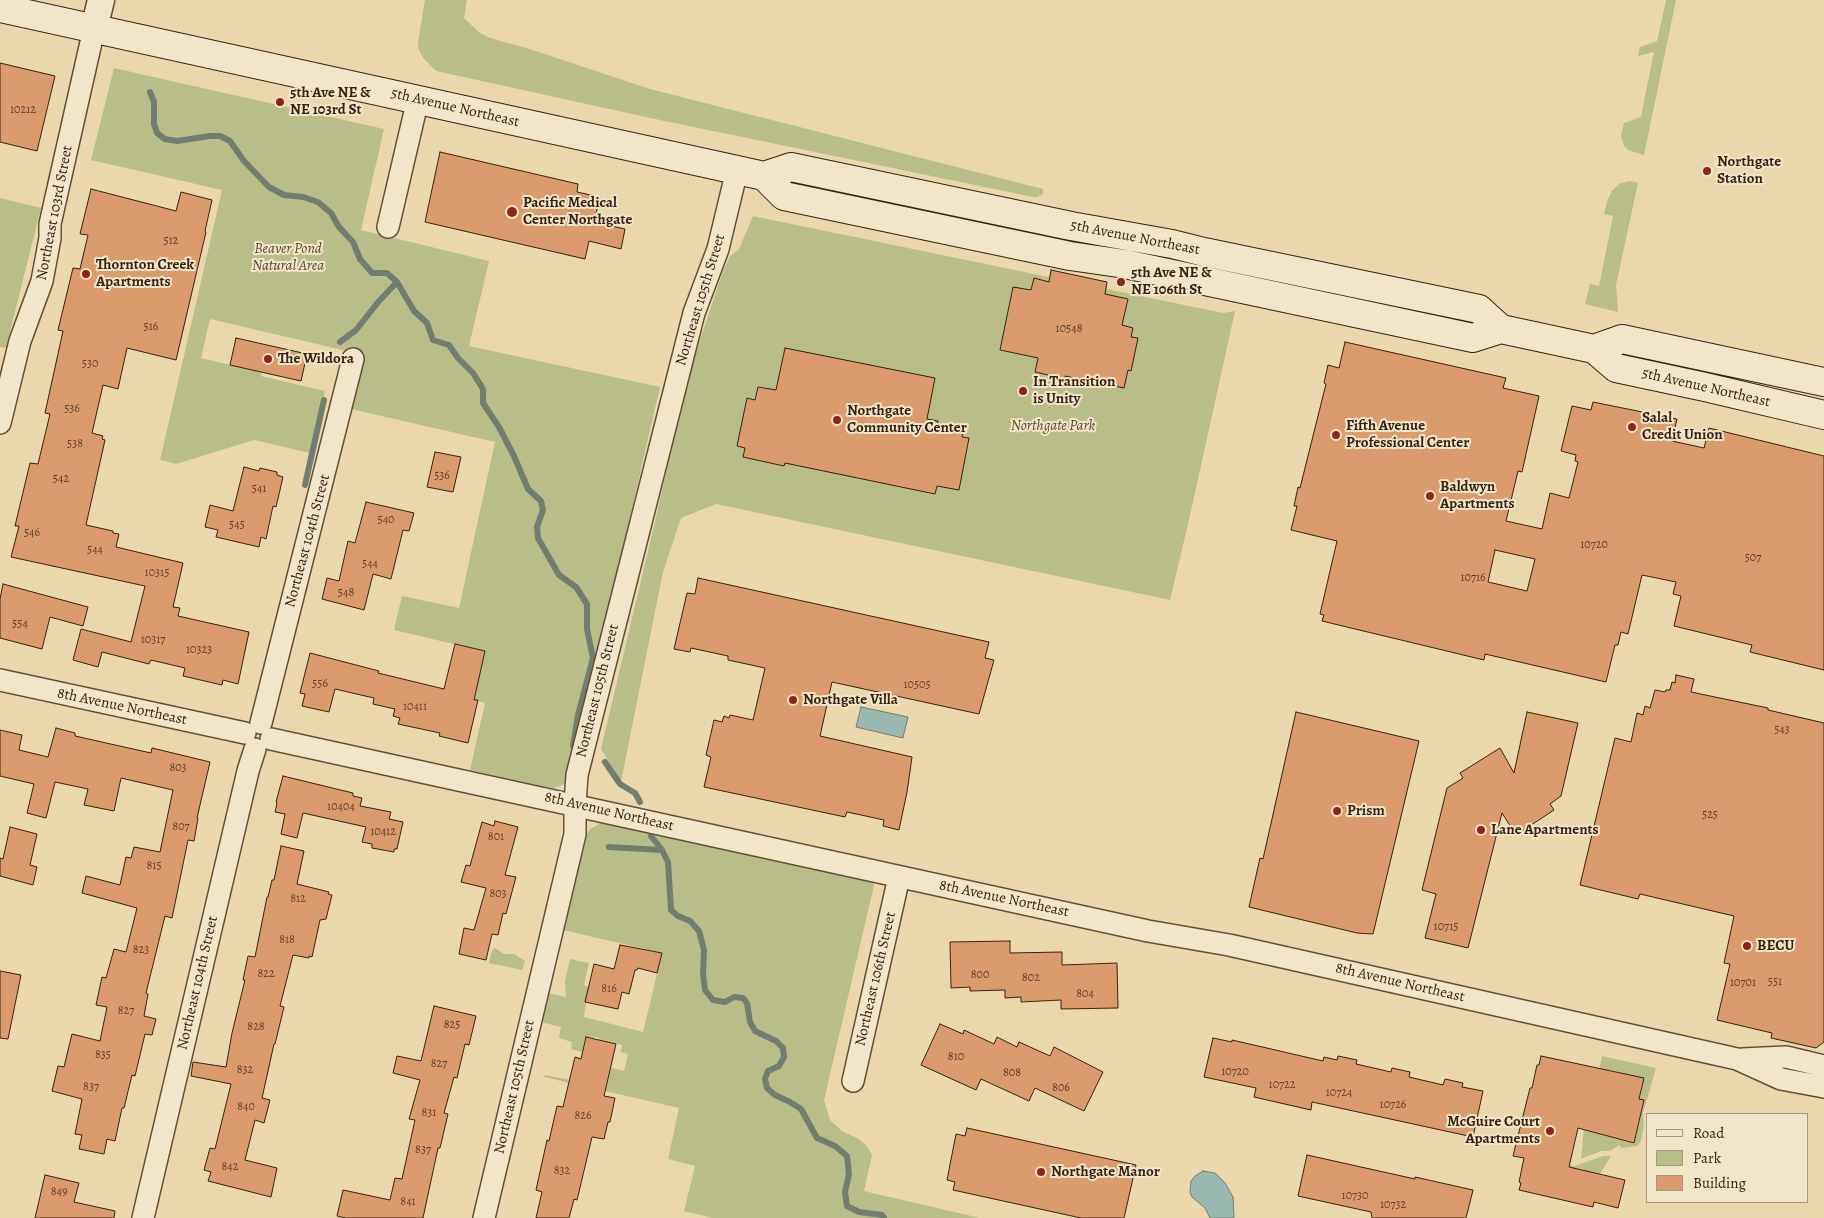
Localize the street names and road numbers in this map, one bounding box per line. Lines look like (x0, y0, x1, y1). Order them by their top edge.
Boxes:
street label: 5th Avenue Northeast (389, 84, 521, 132)
street label: Northeast 103rd Street (33, 144, 77, 282)
street label: 5th Avenue Northeast (1069, 217, 1201, 259)
street label: Northeast 105th Street (672, 232, 730, 368)
street label: 5th Avenue Northeast (1640, 364, 1772, 412)
street label: Northeast 104th Street (282, 472, 334, 610)
street label: Northeast 105th Street (573, 622, 623, 760)
street label: 8th Avenue Northeast (55, 684, 189, 730)
street label: 8th Avenue Northeast (543, 788, 675, 836)
street label: 8th Avenue Northeast (937, 876, 1071, 922)
street label: Northeast 106th Street (852, 910, 900, 1048)
street label: Northeast 104th Street (174, 914, 222, 1052)
street label: 8th Avenue Northeast (1334, 959, 1466, 1007)
street label: Northeast 105th Street (491, 1018, 539, 1156)

